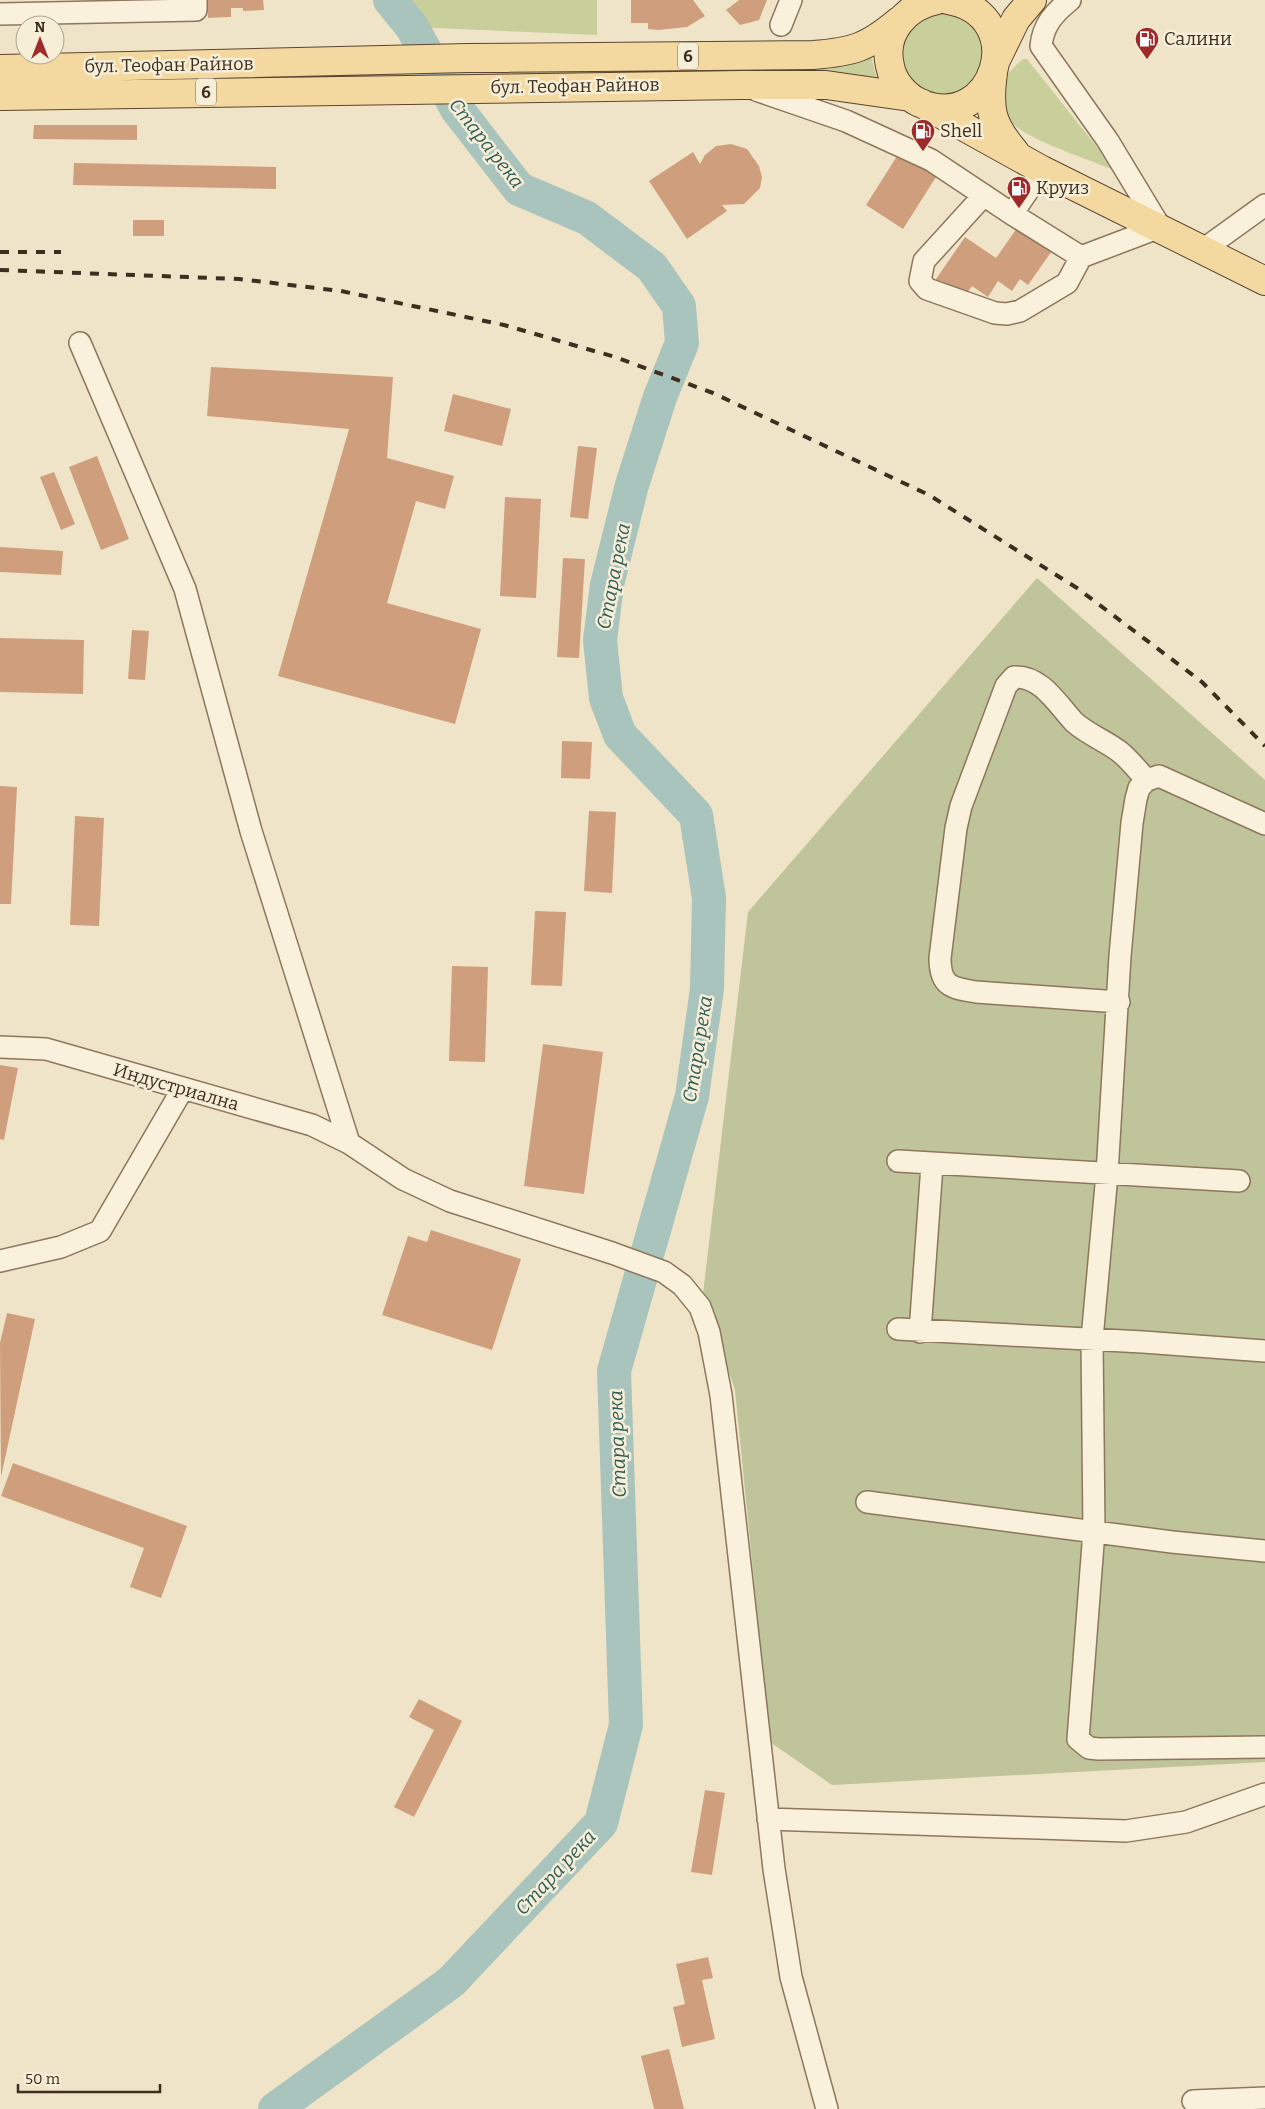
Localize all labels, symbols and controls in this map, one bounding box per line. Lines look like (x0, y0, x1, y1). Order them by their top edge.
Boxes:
north arrow (15, 15, 65, 65)
text: N (35, 19, 46, 36)
fuel station icon: Салини (1134, 26, 1160, 60)
place label: Салини (1164, 28, 1232, 50)
road number: 6 (678, 42, 698, 70)
street label: бул. Теофан Райнов (84, 53, 254, 77)
street label: бул. Теофан Райнов (490, 74, 660, 98)
road number: 6 (196, 78, 216, 105)
water label: Стара река (444, 94, 529, 193)
fuel station icon: Shell (910, 118, 936, 152)
place label: Shell (940, 120, 982, 142)
fuel station icon: Круиз (1006, 175, 1032, 209)
place label: Круиз (1036, 177, 1089, 199)
water label: Стара река (592, 521, 635, 631)
water label: Стара река (678, 994, 717, 1104)
street label: Индустриална (111, 1059, 242, 1116)
water label: Стара река (604, 1390, 631, 1498)
water label: Стара река (510, 1825, 601, 1920)
scale bar (18, 2062, 160, 2094)
text: 50 m (25, 2070, 61, 2088)

